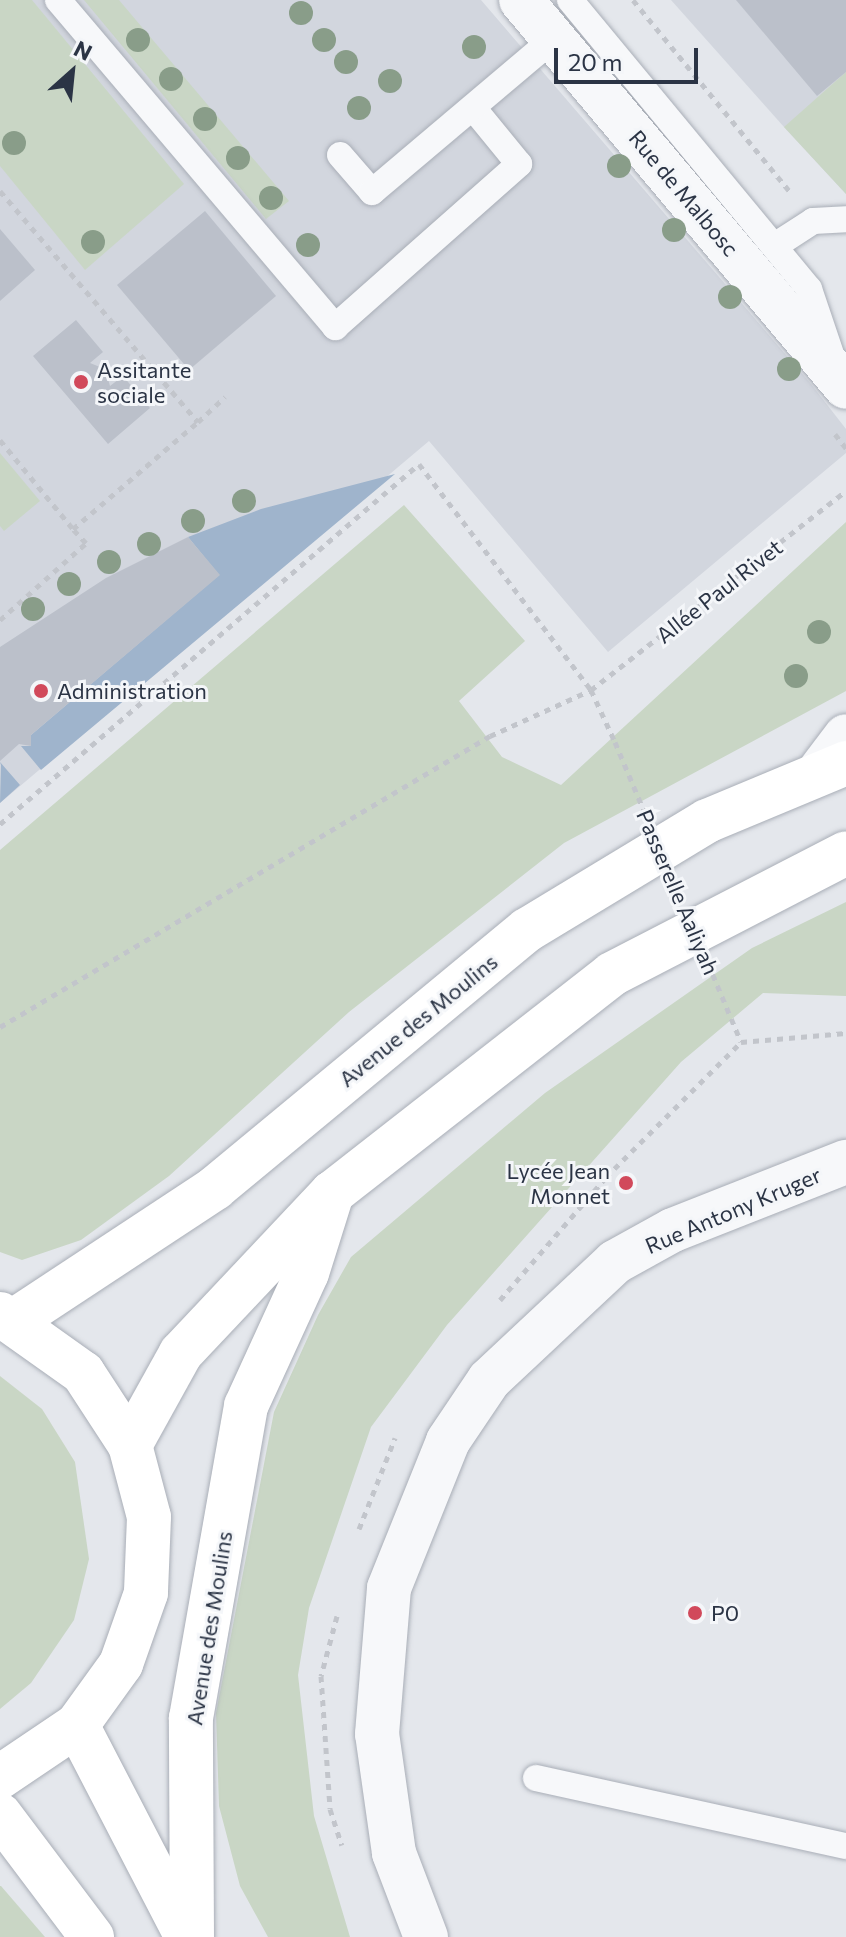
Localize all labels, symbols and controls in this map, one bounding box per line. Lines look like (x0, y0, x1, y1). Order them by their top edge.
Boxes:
north arrow (32, 32, 112, 112)
scale bar (558, 32, 702, 82)
text: N (70, 34, 97, 66)
text: 20 m (568, 47, 622, 76)
street label: Rue de Malbosc (624, 125, 744, 261)
place label: Assitante sociale (97, 356, 191, 408)
marker: Assitante sociale (72, 373, 90, 391)
street label: Allée Paul Rivet (651, 534, 787, 648)
place label: Administration (57, 678, 207, 704)
marker: Administration (32, 682, 50, 700)
street label: Passerelle Aaliyah (631, 805, 725, 979)
street label: Avenue des Moulins (333, 948, 503, 1092)
place label: Lycée Jean Monnet (507, 1157, 610, 1208)
street label: Rue Antony Kruger (641, 1161, 825, 1259)
marker: Lycée Jean Monnet (617, 1174, 635, 1192)
street label: Avenue des Moulins (181, 1529, 237, 1727)
place label: P0 (711, 1600, 739, 1626)
marker: P0 (686, 1604, 704, 1622)

